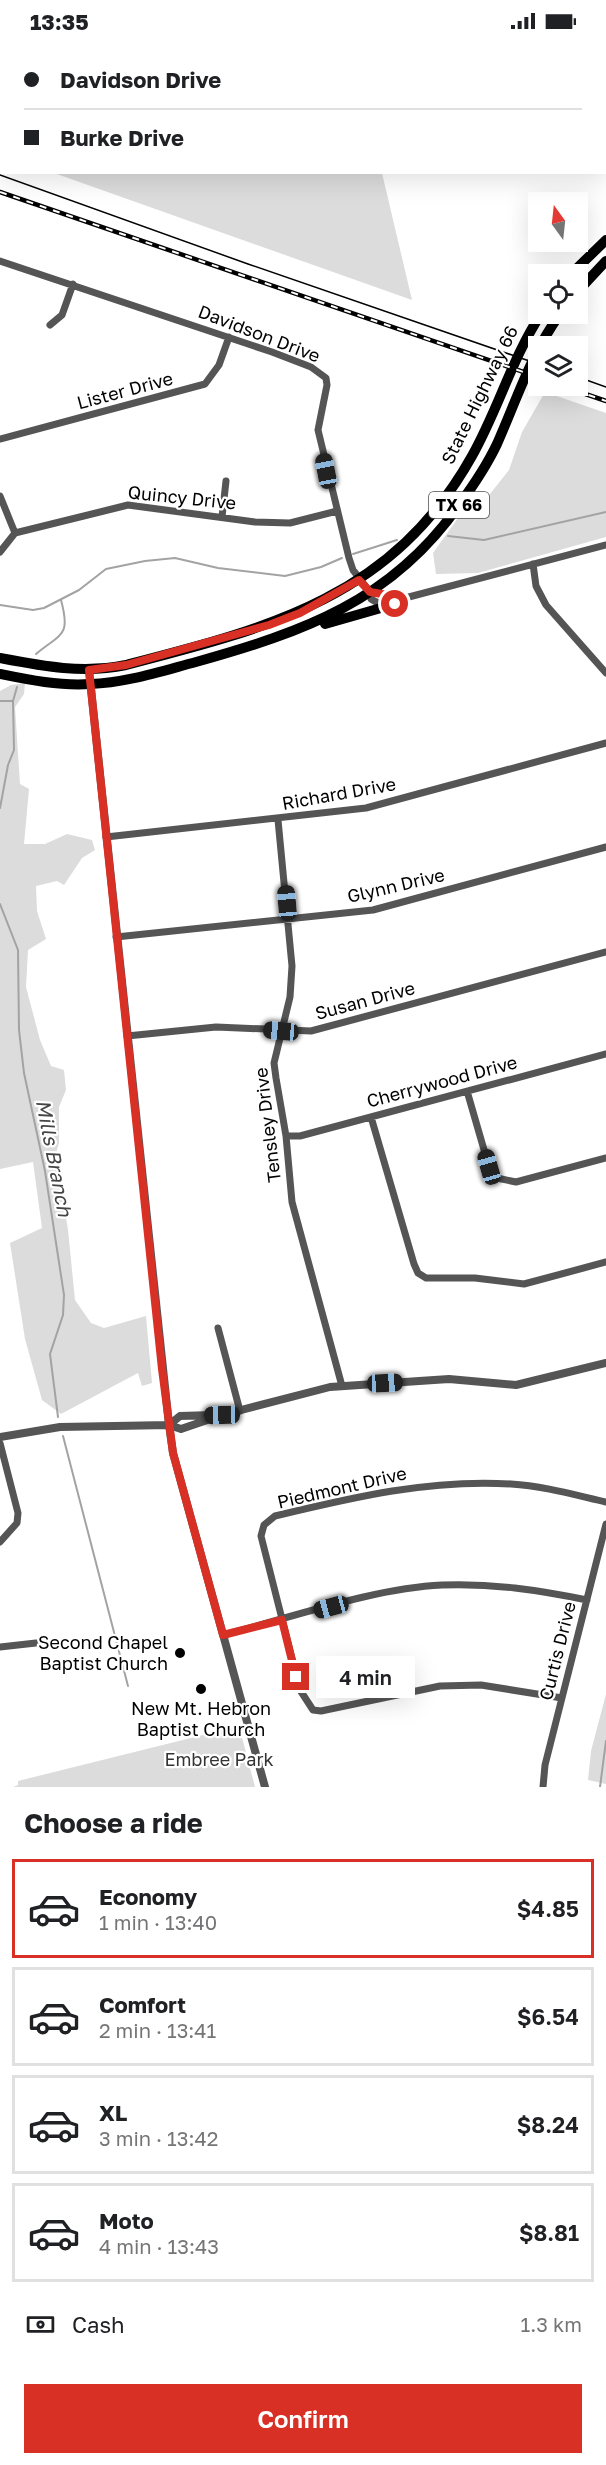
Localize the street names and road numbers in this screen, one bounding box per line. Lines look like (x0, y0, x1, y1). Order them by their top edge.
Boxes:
street label: Davidson Drive (195, 300, 323, 366)
street label: State Highway 66 (436, 322, 522, 467)
street label: Lister Drive (74, 367, 175, 413)
street label: Quincy Drive (127, 480, 237, 514)
road number: TX 66 (429, 492, 489, 518)
street label: Richard Drive (280, 772, 397, 814)
street label: Glynn Drive (345, 863, 447, 907)
street label: Susan Drive (312, 976, 417, 1024)
street label: Cherrywood Drive (364, 1050, 519, 1112)
street label: Tensley Drive (249, 1066, 285, 1184)
street label: Piedmont Drive (275, 1461, 409, 1513)
street label: Curtis Drive (534, 1599, 580, 1703)

